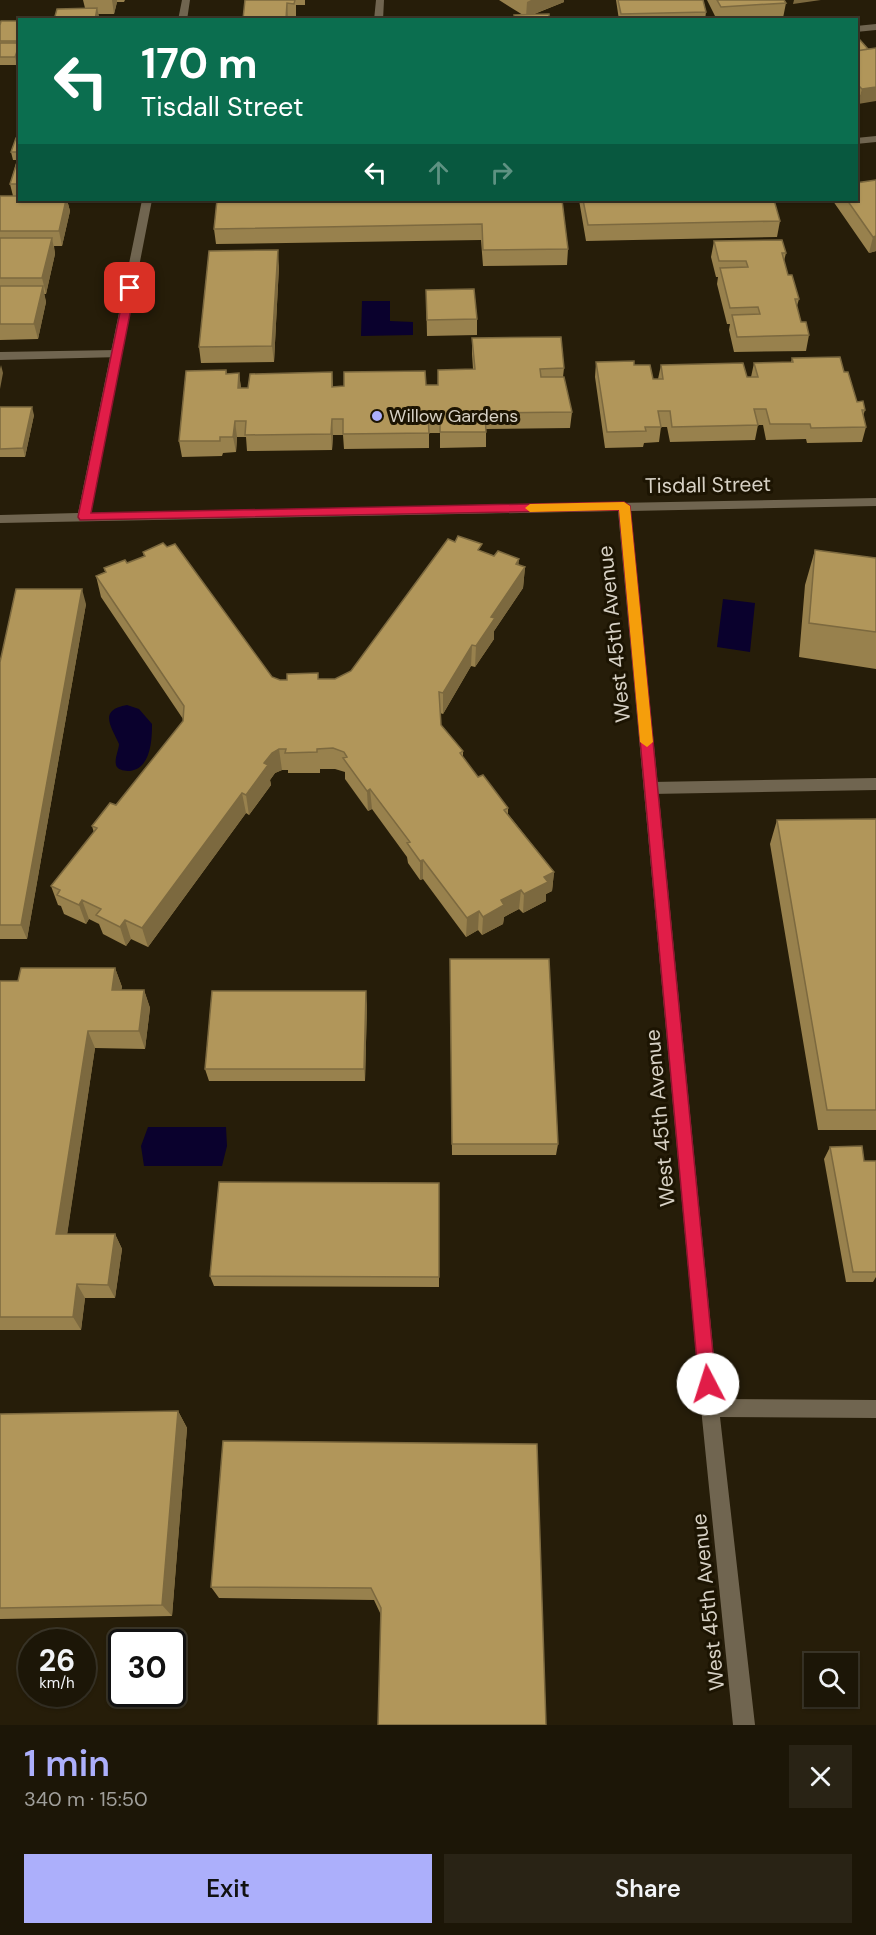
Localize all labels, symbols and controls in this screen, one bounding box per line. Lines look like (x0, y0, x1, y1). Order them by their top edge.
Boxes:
text: 170 m (141, 36, 258, 91)
icon: left (42, 42, 120, 120)
text: Tisdall Street (141, 89, 304, 124)
icon: left (359, 156, 392, 189)
icon: ahead (422, 156, 455, 189)
icon: right (485, 156, 518, 189)
pin (104, 262, 155, 313)
icon: arrive (113, 271, 146, 304)
place label: Willow Gardens (389, 404, 518, 428)
marker: Willow Gardens (370, 409, 384, 423)
street label: Tisdall Street (645, 470, 771, 500)
street label: West 45th Avenue (591, 544, 637, 724)
street label: West 45th Avenue (638, 1028, 682, 1208)
position arrow (676, 1352, 740, 1416)
street label: West 45th Avenue (685, 1512, 731, 1692)
speed limit sign: 30 (108, 1629, 186, 1707)
text: 26 (39, 1641, 75, 1680)
map controls (804, 1653, 858, 1707)
button: search (804, 1653, 858, 1707)
text: km/h (39, 1673, 75, 1693)
text: 1 min (24, 1740, 110, 1787)
button: close (789, 1745, 852, 1808)
text: 340 m · 15:50 (24, 1786, 148, 1812)
button: Exit (24, 1854, 432, 1923)
button: Share (444, 1854, 852, 1923)

